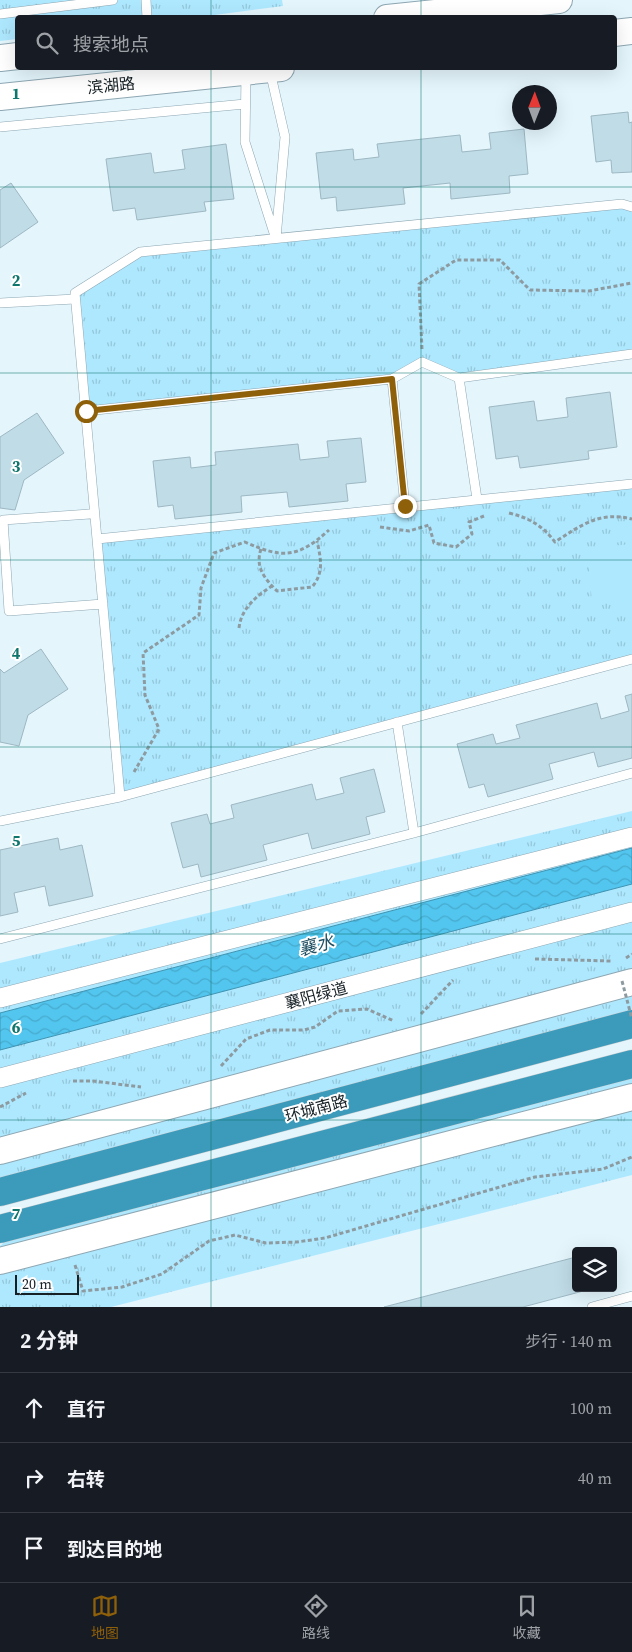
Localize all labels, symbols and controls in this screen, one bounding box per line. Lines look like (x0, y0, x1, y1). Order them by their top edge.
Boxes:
search box (15, 15, 617, 70)
icon: search (33, 29, 61, 57)
text: 搜索地点 (73, 31, 149, 57)
street label: 滨湖路 (86, 72, 136, 98)
text: 1 (12, 82, 20, 104)
north arrow (512, 85, 557, 130)
text: 2 (12, 269, 21, 291)
route start (75, 400, 98, 423)
text: 3 (12, 455, 21, 477)
route end (394, 495, 417, 518)
text: 4 (12, 642, 21, 664)
text: 5 (12, 829, 21, 851)
water label: 襄水 (295, 928, 338, 962)
street label: 襄阳绿道 (282, 976, 350, 1014)
text: 6 (12, 1016, 21, 1038)
street label: 环城南路 (282, 1089, 350, 1127)
text: 7 (12, 1202, 21, 1224)
map controls (572, 1247, 617, 1292)
button: layers (572, 1247, 617, 1292)
scale bar (15, 1272, 79, 1295)
text: 20 m (22, 1274, 52, 1294)
text: 2 分钟 (20, 1326, 78, 1355)
text: 步行 · 140 m (526, 1330, 612, 1352)
icon: ahead (20, 1394, 48, 1422)
text: 直行 (67, 1396, 105, 1422)
text: 100 m (570, 1397, 612, 1419)
icon: right (20, 1464, 48, 1492)
text: 右转 (67, 1466, 105, 1492)
text: 40 m (578, 1467, 612, 1489)
icon: arrive (20, 1534, 48, 1562)
text: 到达目的地 (67, 1536, 162, 1562)
tab: 地图 (91, 1592, 119, 1643)
tab: 路线 (302, 1592, 330, 1643)
tab: 收藏 (513, 1592, 541, 1643)

